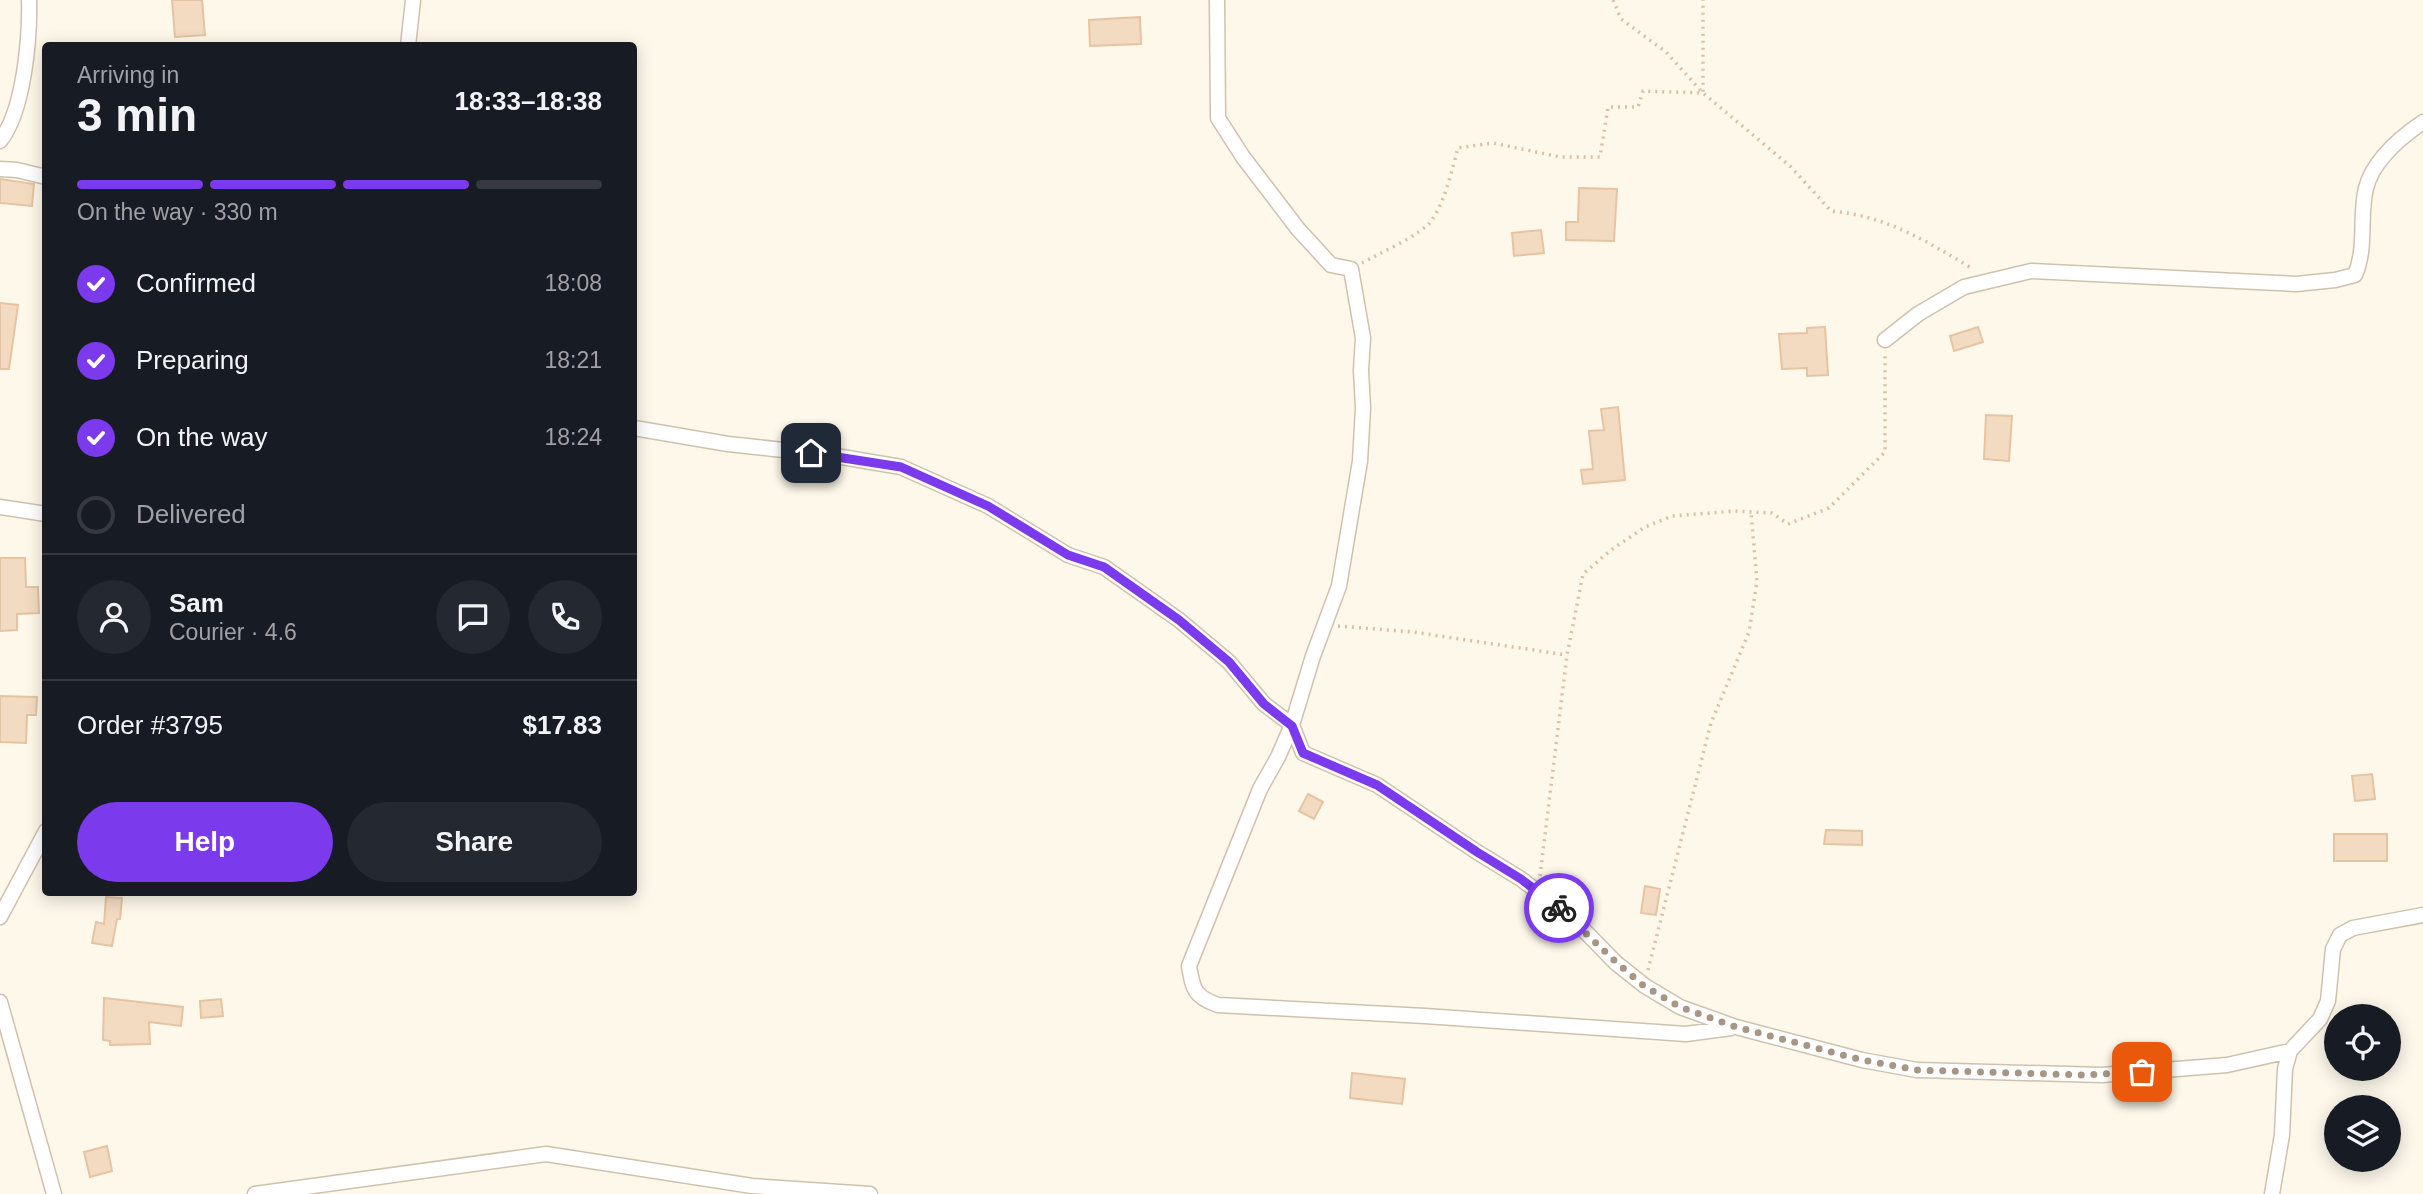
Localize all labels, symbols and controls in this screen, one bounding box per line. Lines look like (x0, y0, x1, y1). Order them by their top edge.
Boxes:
text: Arriving in (77, 62, 179, 88)
text: 18:33–18:38 (455, 86, 602, 116)
text: 3 min (77, 89, 197, 141)
text: On the way · 330 m (77, 199, 278, 225)
icon: check (77, 265, 115, 303)
text: Confirmed (136, 268, 256, 298)
text: 18:08 (544, 270, 602, 296)
icon: check (77, 342, 115, 380)
text: Preparing (136, 345, 249, 375)
text: 18:21 (544, 347, 602, 373)
icon: check (77, 419, 115, 457)
text: On the way (136, 422, 268, 452)
pin (781, 423, 841, 483)
text: 18:24 (544, 424, 602, 450)
icon: home (792, 434, 830, 472)
text: Delivered (136, 499, 246, 529)
button: person (77, 580, 151, 654)
button: chat (436, 580, 510, 654)
button: phone (528, 580, 602, 654)
text: Sam (169, 588, 224, 618)
text: Courier · 4.6 (169, 619, 297, 645)
text: Order #3795 (77, 710, 223, 740)
text: $17.83 (522, 710, 602, 740)
button: Help (77, 802, 333, 882)
button: Share (347, 802, 602, 882)
courier (1524, 873, 1594, 943)
icon: bike (1540, 889, 1578, 927)
map controls (2324, 1004, 2401, 1172)
button: locate (2324, 1004, 2401, 1081)
pin (2112, 1042, 2172, 1102)
icon: bag (2123, 1053, 2161, 1091)
button: layers (2324, 1095, 2401, 1172)

